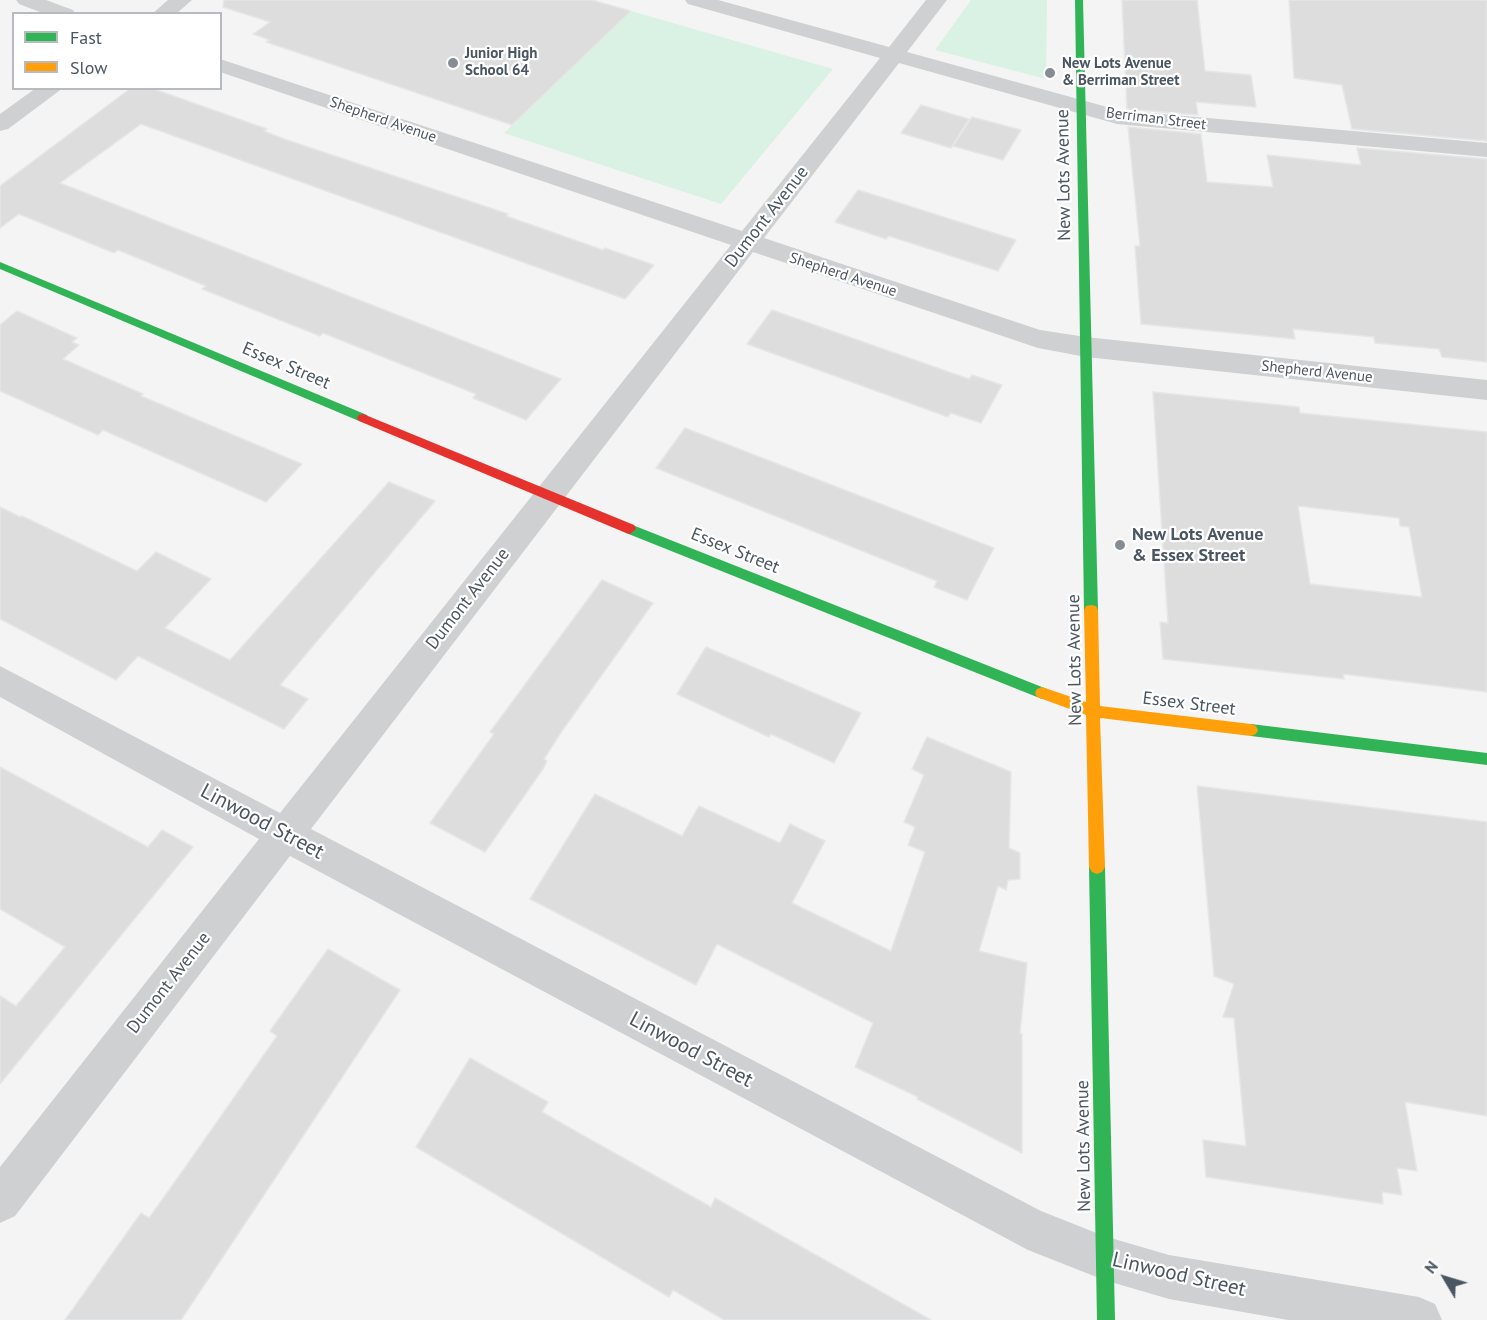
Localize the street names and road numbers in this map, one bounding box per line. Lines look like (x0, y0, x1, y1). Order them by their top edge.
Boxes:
street label: Shepherd Avenue (327, 93, 439, 147)
street label: Berriman Street (1105, 104, 1207, 134)
street label: New Lots Avenue (1052, 109, 1076, 241)
street label: Dumont Avenue (721, 162, 813, 272)
street label: Shepherd Avenue (787, 249, 899, 301)
street label: Essex Street (239, 338, 333, 394)
street label: Shepherd Avenue (1260, 357, 1374, 387)
street label: Essex Street (688, 523, 782, 579)
street label: Dumont Avenue (422, 544, 514, 654)
street label: New Lots Avenue (1063, 594, 1087, 726)
street label: Essex Street (1141, 688, 1237, 720)
street label: Linwood Street (196, 779, 328, 865)
street label: Dumont Avenue (123, 928, 215, 1038)
street label: Linwood Street (625, 1007, 757, 1093)
street label: New Lots Avenue (1072, 1080, 1096, 1212)
street label: Linwood Street (1110, 1247, 1248, 1303)

